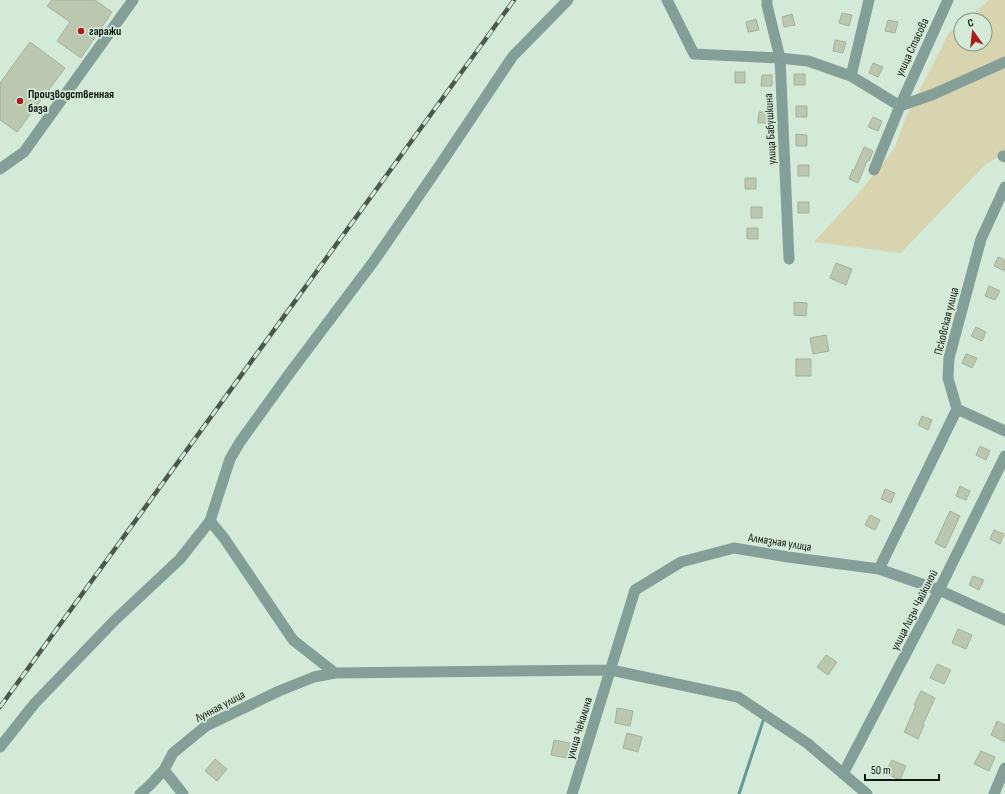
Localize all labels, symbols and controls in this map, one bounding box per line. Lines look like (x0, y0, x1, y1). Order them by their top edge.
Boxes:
north arrow (953, 12, 993, 52)
street label: улица Стасова (892, 15, 933, 79)
text: С (966, 16, 975, 30)
place label: гаражи (89, 24, 121, 39)
marker: гаражи (76, 26, 86, 36)
place label: Производственная база (28, 87, 114, 116)
street label: улица Бабушкина (761, 93, 780, 165)
marker: Производственная база (15, 96, 25, 106)
street label: Псковская улица (931, 285, 962, 357)
street label: Алмазная улица (746, 530, 813, 555)
street label: улица Лизы Чайкиной (888, 567, 941, 653)
street label: Лунная улица (192, 687, 248, 726)
street label: улица Чекалина (563, 695, 596, 761)
scale bar (865, 756, 939, 782)
text: 50 m (871, 763, 891, 778)

